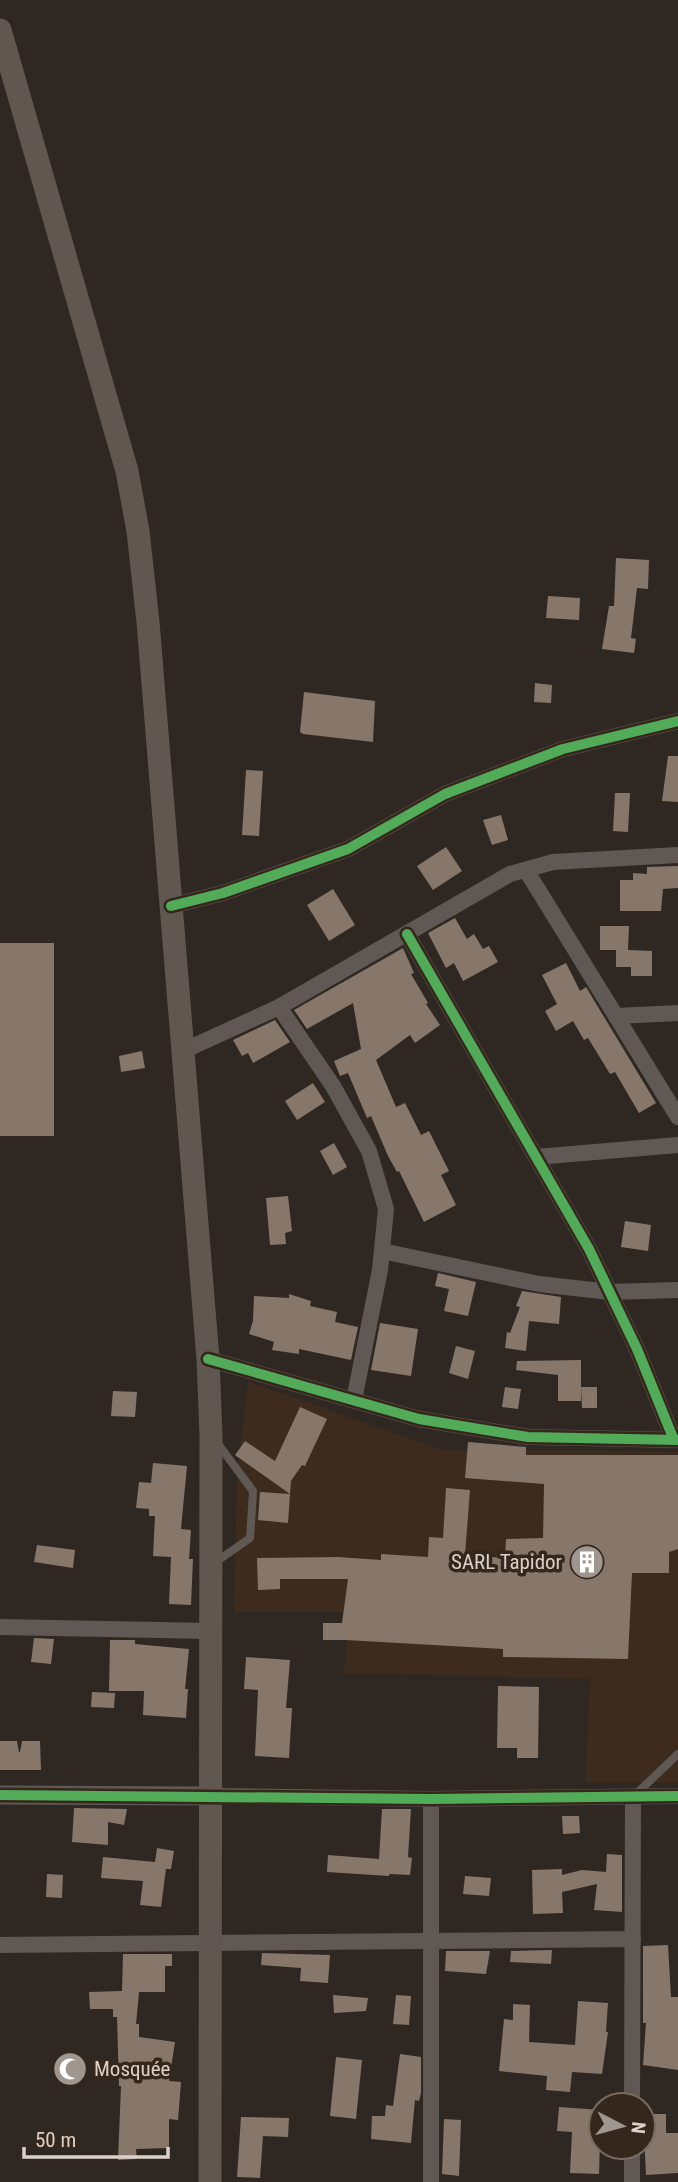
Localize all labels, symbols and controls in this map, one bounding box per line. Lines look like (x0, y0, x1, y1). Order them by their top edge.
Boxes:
building icon: SARL Tapidor (568, 1543, 606, 1581)
place label: SARL Tapidor (451, 1550, 562, 1574)
mosque icon: Mosquée (51, 2050, 89, 2088)
place label: Mosquée (94, 2057, 170, 2081)
north arrow (587, 2091, 657, 2161)
scale bar (24, 2116, 168, 2160)
text: N (626, 2121, 650, 2135)
text: 50 m (35, 2128, 76, 2152)

